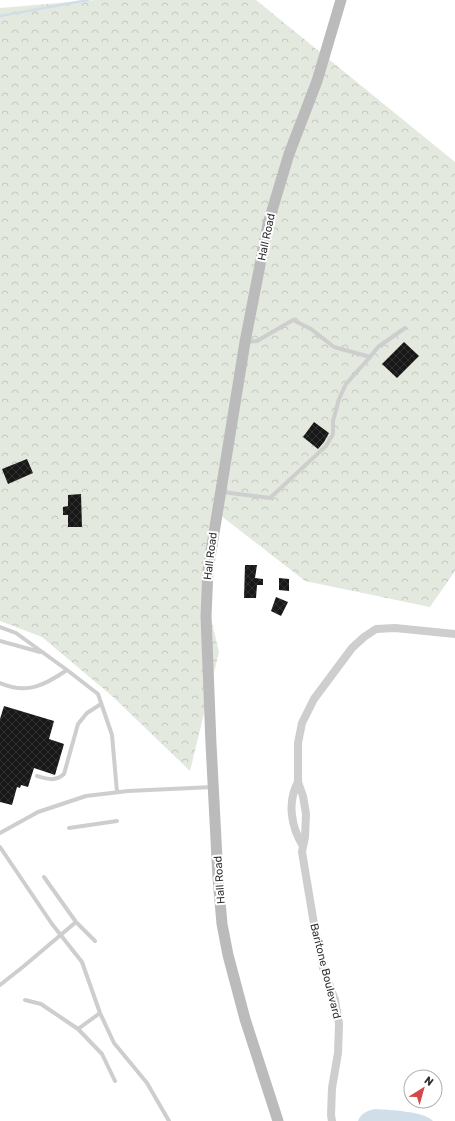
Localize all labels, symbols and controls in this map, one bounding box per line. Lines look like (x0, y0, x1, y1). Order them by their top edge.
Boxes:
street label: Hall Road (255, 212, 278, 262)
street label: Hall Road (201, 531, 220, 581)
street label: Hall Road (211, 856, 228, 904)
street label: Baritone Boulevard (307, 922, 344, 1020)
north arrow (403, 1069, 443, 1109)
text: N (422, 1074, 436, 1089)

